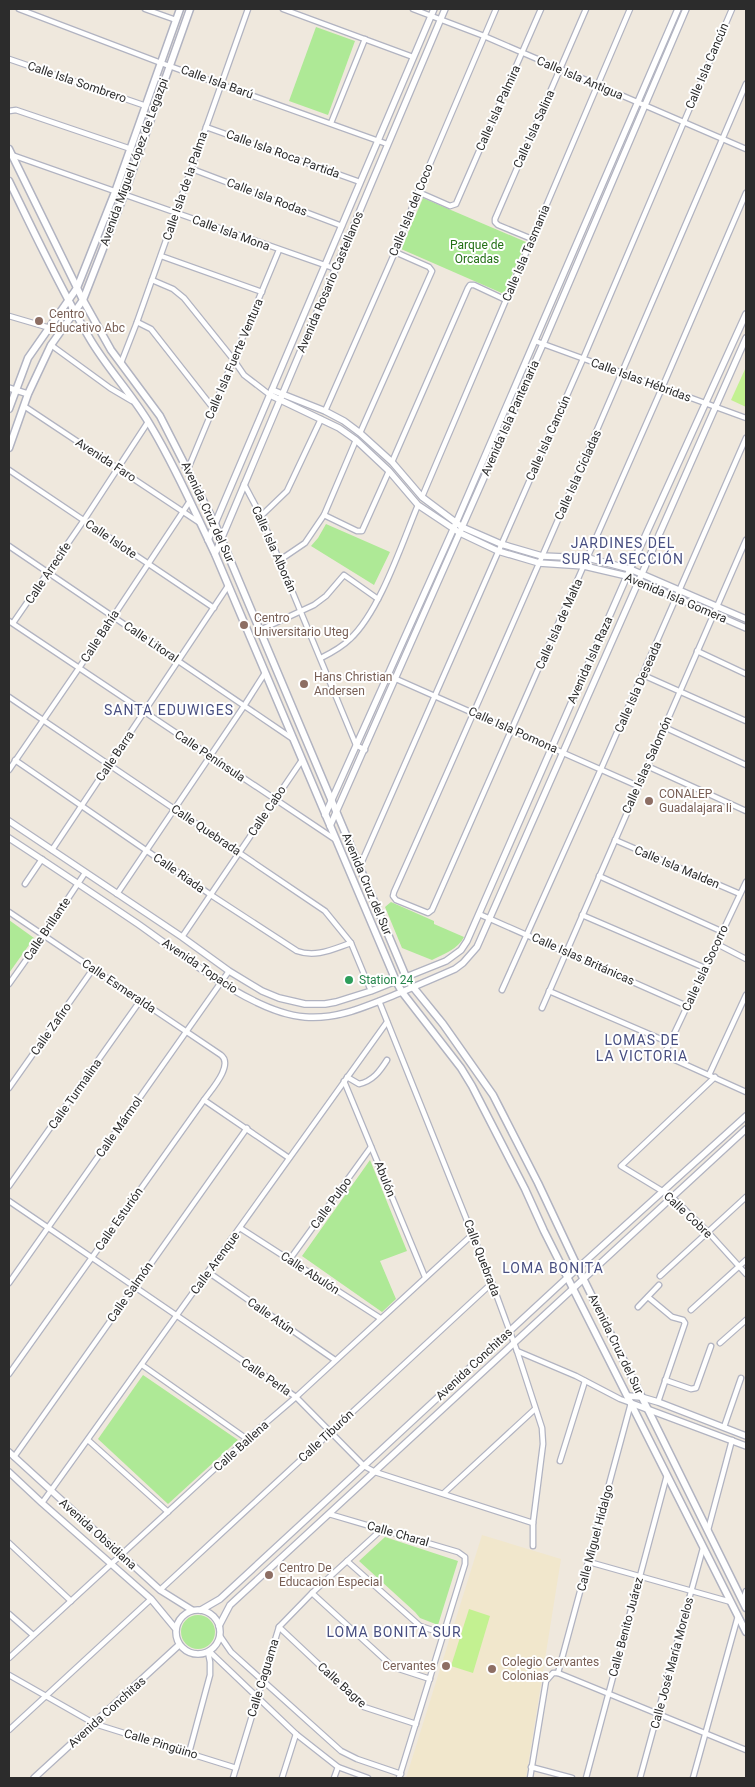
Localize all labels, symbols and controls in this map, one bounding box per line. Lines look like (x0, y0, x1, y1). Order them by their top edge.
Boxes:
street label: Calle Isla Cancún (683, 21, 731, 111)
street label: Calle Isla Antigua (535, 53, 625, 103)
street label: Calle Isla Sombrero (26, 58, 128, 106)
street label: Calle Isla Barú (179, 62, 255, 102)
street label: Calle Isla Palmira (473, 63, 523, 153)
street label: Avenida Miguel López de Legazpi (97, 76, 171, 248)
street label: Calle Isla Salina (511, 88, 557, 170)
street label: Calle Isla Roca Partida (224, 127, 342, 181)
street label: Calle Isla de la Palma (160, 130, 210, 242)
street label: Calle Isla del Coco (386, 162, 436, 258)
street label: Calle Isla Rodas (225, 175, 309, 219)
street label: Calle Isla Tasmania (499, 203, 553, 303)
street label: Avenida Rosario Castellanos (294, 209, 366, 355)
street label: Calle Isla Mona (190, 212, 272, 254)
park label: Parque de Orcadas (450, 238, 504, 266)
street label: Calle Isla Fuerte Ventura (202, 297, 266, 421)
place label: Centro Educativo Abc (49, 307, 125, 335)
marker: Centro Educativo Abc (33, 315, 45, 327)
street label: Calle Islas Hébridas (589, 355, 693, 405)
street label: Avenida Isla Pantenaria (478, 358, 542, 478)
street label: Calle Isla Cancún (523, 393, 573, 483)
street label: Calle Isla Cícladas (552, 428, 604, 522)
street label: Avenida Faro (73, 435, 139, 485)
street label: Avenida Cruz del Sur (178, 459, 238, 565)
street label: Calle Isla Alborán (249, 504, 299, 594)
street label: Calle Islote (83, 517, 139, 561)
district label: JARDINES DEL SUR 1A SECCIÓN (562, 535, 684, 567)
street label: Calle Arrecife (22, 540, 74, 606)
street label: Avenida Isla Gomera (623, 570, 729, 626)
street label: Calle Isla de Malta (533, 576, 585, 672)
street label: Calle Bahía (78, 607, 122, 665)
place label: Centro Universitario Uteg (254, 611, 349, 639)
street label: Avenida Isla Raza (565, 614, 615, 706)
street label: Calle Litoral (121, 619, 181, 665)
marker: Centro Universitario Uteg (238, 619, 250, 631)
street label: Calle Isla Deseada (612, 639, 664, 735)
place label: Hans Christian Andersen (314, 670, 392, 698)
marker: Hans Christian Andersen (298, 678, 310, 690)
district label: SANTA EDUWIGES (104, 702, 234, 718)
street label: Calle Isla Pomona (466, 704, 560, 756)
street label: Calle Islas Salomón (619, 714, 675, 816)
street label: Calle Península (172, 727, 248, 785)
street label: Calle Barra (93, 728, 137, 784)
street label: Calle Cabo (245, 783, 289, 839)
place label: CONALEP Guadalajara Ii (659, 787, 732, 815)
marker: CONALEP Guadalajara Ii (643, 795, 655, 807)
street label: Calle Quebrada (168, 802, 244, 858)
street label: Avenida Cruz del Sur (339, 831, 395, 937)
street label: Calle Isla Malden (632, 843, 722, 891)
street label: Calle Riada (151, 850, 207, 896)
street label: Calle Brillante (21, 895, 73, 963)
street label: Calle Isla Socorro (679, 923, 731, 1013)
street label: Calle Islas Británicas (529, 930, 637, 988)
street label: Avenida Topacio (160, 936, 240, 996)
street label: Calle Esmeralda (79, 956, 159, 1016)
place label: Station 24 (359, 973, 414, 987)
marker: Station 24 (343, 974, 355, 986)
street label: Calle Zafiro (28, 1000, 74, 1058)
district label: LOMAS DE LA VICTORIA (596, 1032, 688, 1064)
street label: Calle Turmalina (46, 1056, 104, 1132)
street label: Calle Mármol (93, 1094, 145, 1160)
street label: Abulón (371, 1159, 399, 1199)
street label: Calle Pulpo (308, 1174, 354, 1231)
street label: Calle Esturión (92, 1185, 146, 1253)
street label: Calle Cobre (661, 1189, 715, 1241)
street label: Calle Quebrada (461, 1218, 503, 1298)
street label: Calle Arenque (188, 1229, 242, 1297)
street label: Calle Abulón (278, 1249, 342, 1297)
street label: Calle Salmón (104, 1259, 156, 1325)
district label: LOMA BONITA (502, 1260, 604, 1276)
street label: Avenida Cruz del Sur (586, 1292, 646, 1396)
street label: Calle Atún (245, 1295, 297, 1337)
street label: Avenida Conchitas (433, 1325, 515, 1403)
street label: Calle Perla (239, 1355, 293, 1399)
street label: Calle Tiburón (296, 1407, 356, 1465)
street label: Calle Ballena (211, 1418, 271, 1474)
street label: Calle Miguel Hidalgo (574, 1483, 616, 1593)
street label: Avenida Obsidiana (57, 1496, 139, 1572)
street label: Calle Charal (365, 1518, 431, 1550)
place label: Centro De Educacion Especial (279, 1561, 382, 1589)
marker: Centro De Educacion Especial (263, 1569, 275, 1581)
street label: Calle Benito Juárez (606, 1576, 646, 1678)
street label: Calle José María Morelos (648, 1596, 696, 1730)
district label: LOMA BONITA SUR (326, 1624, 462, 1640)
street label: Calle Caguama (244, 1637, 282, 1719)
place label: Colegio Cervantes Colonias (502, 1655, 599, 1683)
place label: Cervantes (382, 1659, 436, 1673)
street label: Calle Bagre (315, 1660, 369, 1710)
marker: Cervantes (440, 1660, 452, 1672)
marker: Colegio Cervantes Colonias (486, 1663, 498, 1675)
street label: Avenida Conchitas (65, 1674, 149, 1750)
street label: Calle Pingüino (122, 1726, 200, 1762)

